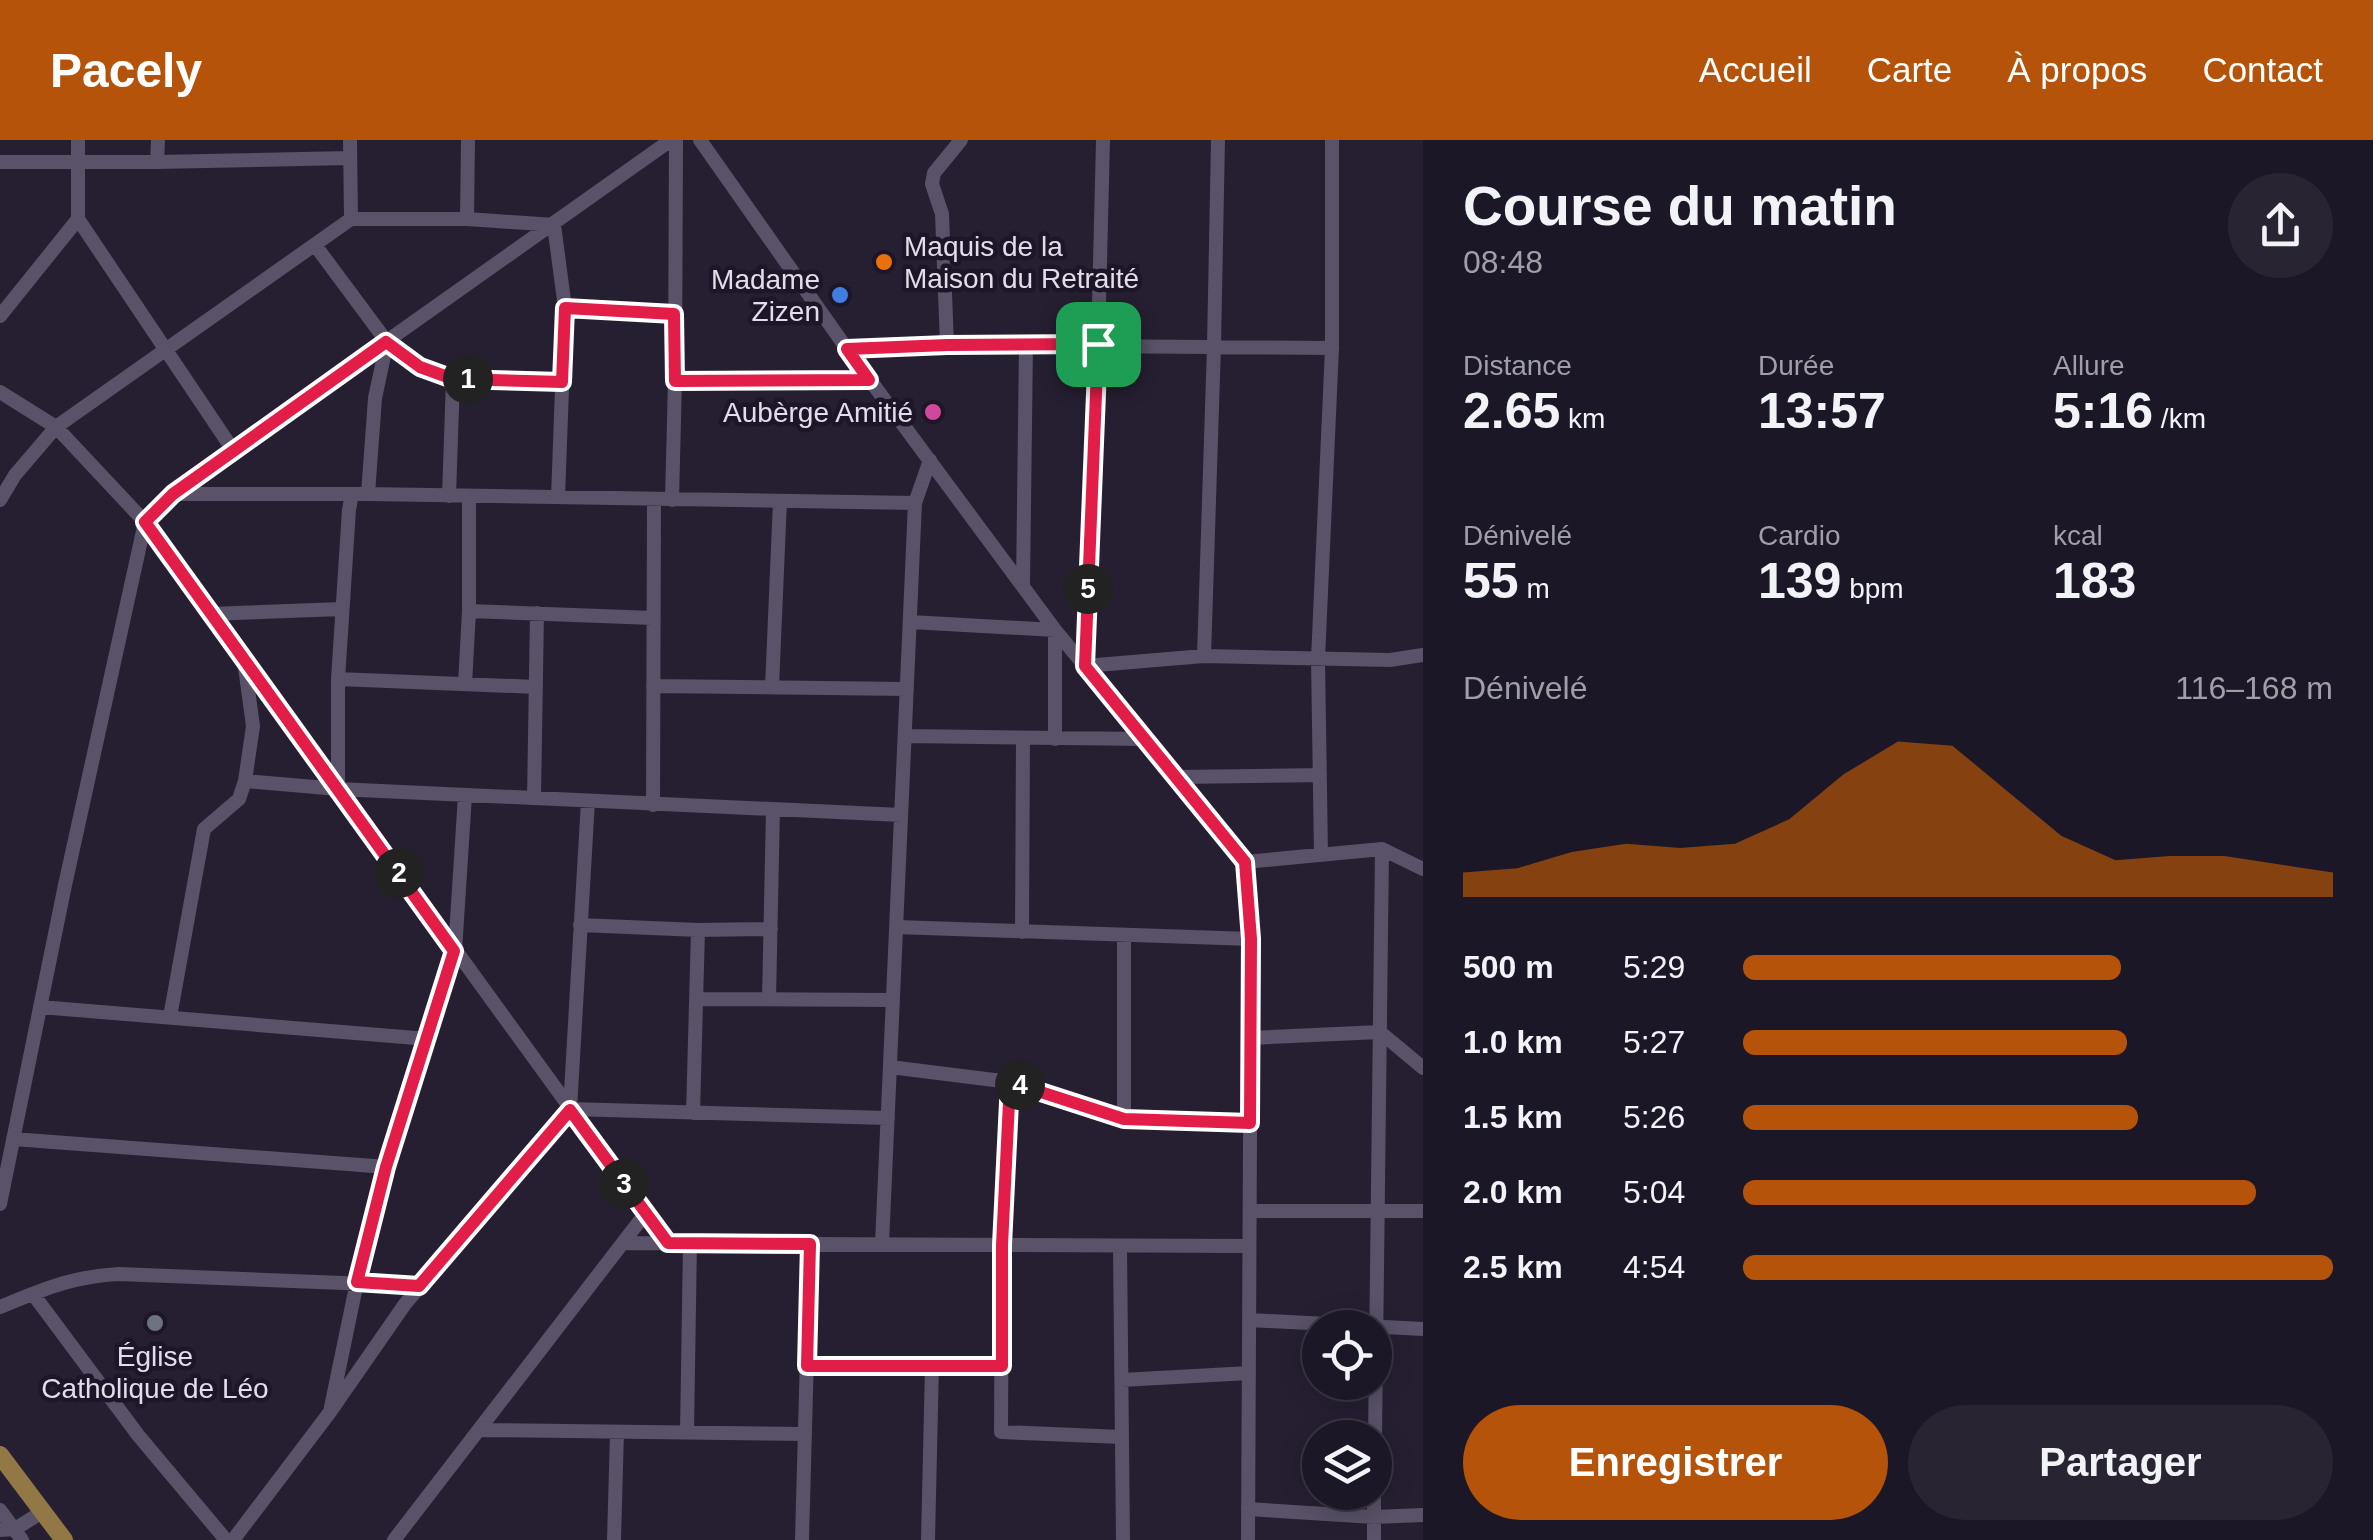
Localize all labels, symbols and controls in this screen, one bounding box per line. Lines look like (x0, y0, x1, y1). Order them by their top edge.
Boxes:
text: Pacely (50, 44, 202, 97)
text: Accueil (1699, 50, 1812, 89)
text: Carte (1867, 50, 1952, 89)
text: À propos (2007, 50, 2147, 89)
text: Contact (2202, 50, 2323, 89)
button: share (2228, 173, 2333, 278)
text: Course du matin (1463, 175, 1897, 237)
place label: Maquis de la Maison du Retraité (904, 231, 1139, 294)
text: 08:48 (1463, 244, 1543, 280)
marker: Maquis de la Maison du Retraité (873, 251, 895, 273)
place label: Madame Zizen (711, 264, 820, 327)
marker: Madame Zizen (829, 284, 851, 306)
pin (1056, 302, 1141, 387)
icon: arrive (1071, 317, 1126, 372)
text: Distance (1463, 350, 1572, 381)
text: Durée (1758, 350, 1834, 381)
text: Allure (2053, 350, 2125, 381)
pin: 1 (443, 354, 493, 404)
text: 1 (460, 363, 476, 394)
text: 2.65 (1463, 383, 1560, 439)
text: 13:57 (1758, 383, 1886, 439)
text: 5:16 (2053, 383, 2153, 439)
place label: Aubèrge Amitié (723, 397, 913, 428)
marker: Aubèrge Amitié (922, 401, 944, 423)
text: km (1560, 403, 1605, 434)
text: /km (2153, 403, 2206, 434)
text: Dénivelé (1463, 520, 1572, 551)
text: Cardio (1758, 520, 1840, 551)
text: kcal (2053, 520, 2103, 551)
text: 55 (1463, 553, 1519, 609)
text: 139 (1758, 553, 1841, 609)
text: 183 (2053, 553, 2136, 609)
pin: 5 (1063, 564, 1113, 614)
text: 5 (1080, 573, 1096, 604)
text: m (1519, 573, 1550, 604)
text: bpm (1841, 573, 1904, 604)
text: Dénivelé (1463, 670, 1588, 706)
text: 116–168 m (2175, 670, 2333, 706)
pin: 2 (374, 848, 424, 898)
text: 2 (391, 857, 407, 888)
text: 500 m (1463, 949, 1554, 985)
text: 5:29 (1623, 949, 1685, 985)
text: 1.0 km (1463, 1024, 1563, 1060)
text: 5:27 (1623, 1024, 1685, 1060)
pin: 4 (995, 1060, 1045, 1110)
text: 4 (1012, 1069, 1028, 1100)
text: 1.5 km (1463, 1099, 1563, 1135)
text: 5:26 (1623, 1099, 1685, 1135)
pin: 3 (599, 1159, 649, 1209)
text: 3 (616, 1168, 632, 1199)
text: 2.0 km (1463, 1174, 1563, 1210)
text: 5:04 (1623, 1174, 1685, 1210)
text: 2.5 km (1463, 1249, 1563, 1285)
text: 4:54 (1623, 1249, 1685, 1285)
map controls (1302, 1310, 1392, 1510)
button: locate (1302, 1310, 1392, 1400)
marker: Église Catholique de Léo (144, 1312, 166, 1334)
place label: Église Catholique de Léo (41, 1341, 269, 1404)
button: Enregistrer (1463, 1405, 1888, 1520)
button: Partager (1908, 1405, 2333, 1520)
button: layers (1302, 1420, 1392, 1510)

